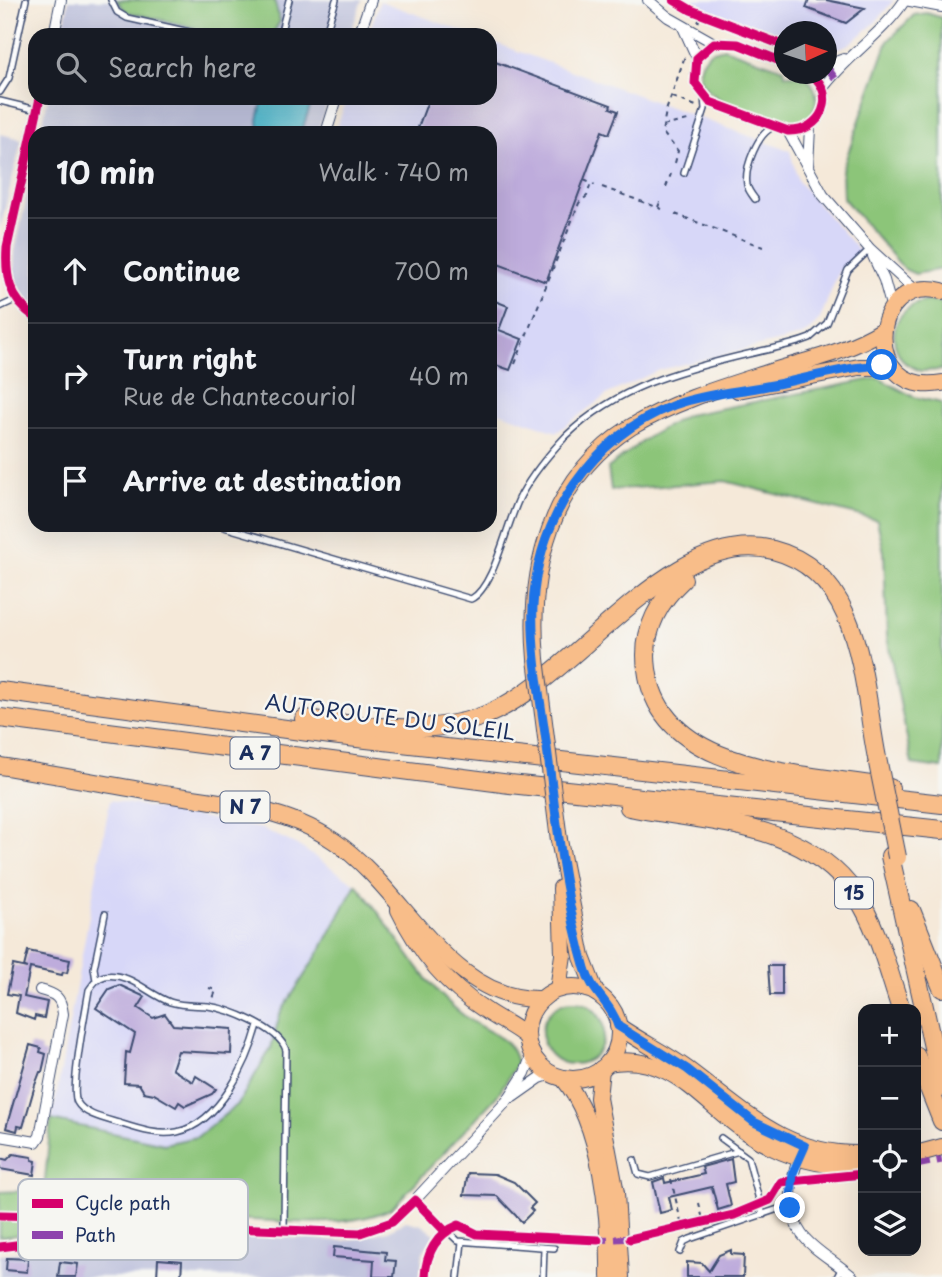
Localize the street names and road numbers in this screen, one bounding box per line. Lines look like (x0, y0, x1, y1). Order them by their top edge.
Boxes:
street label: AUTOROUTE DU SOLEIL (263, 685, 517, 747)
road number: A 7 (230, 738, 280, 768)
road number: N 7 (220, 792, 270, 822)
road number: 15 (835, 878, 873, 908)

